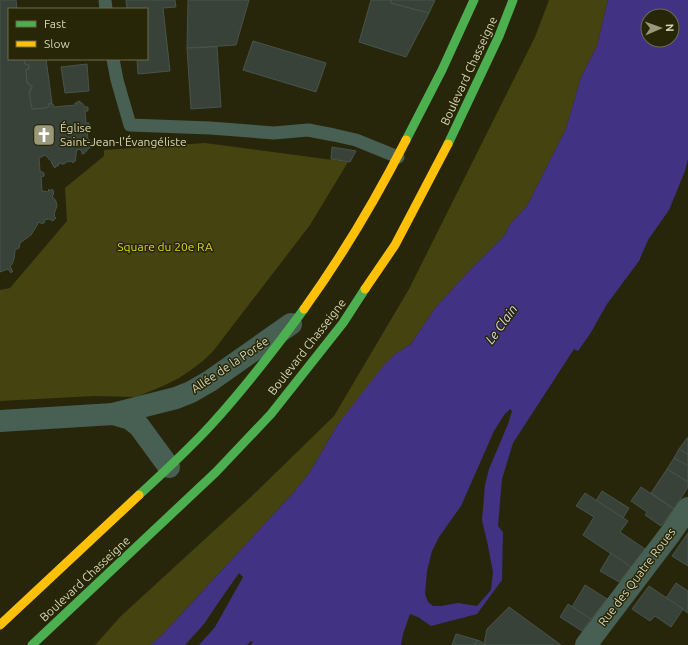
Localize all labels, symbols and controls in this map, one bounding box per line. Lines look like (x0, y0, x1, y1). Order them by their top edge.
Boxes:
legend (8, 8, 148, 60)
north arrow (640, 8, 680, 48)
street label: Boulevard Chasseigne (438, 14, 499, 127)
text: Fast (44, 17, 66, 30)
text: N (664, 23, 676, 32)
text: Slow (44, 37, 70, 50)
place label: Église Saint-Jean-l'Évangéliste (60, 121, 187, 148)
church icon: Église Saint-Jean-l'Évangéliste (31, 122, 57, 148)
park label: Square du 20e RA (117, 240, 213, 253)
street label: Boulevard Chasseigne (265, 296, 348, 397)
water label: Le Clain (482, 302, 520, 346)
street label: Allée de la Porée (189, 334, 271, 395)
street label: Rue des Quatre Roues (595, 525, 678, 628)
street label: Boulevard Chasseigne (37, 534, 132, 624)

